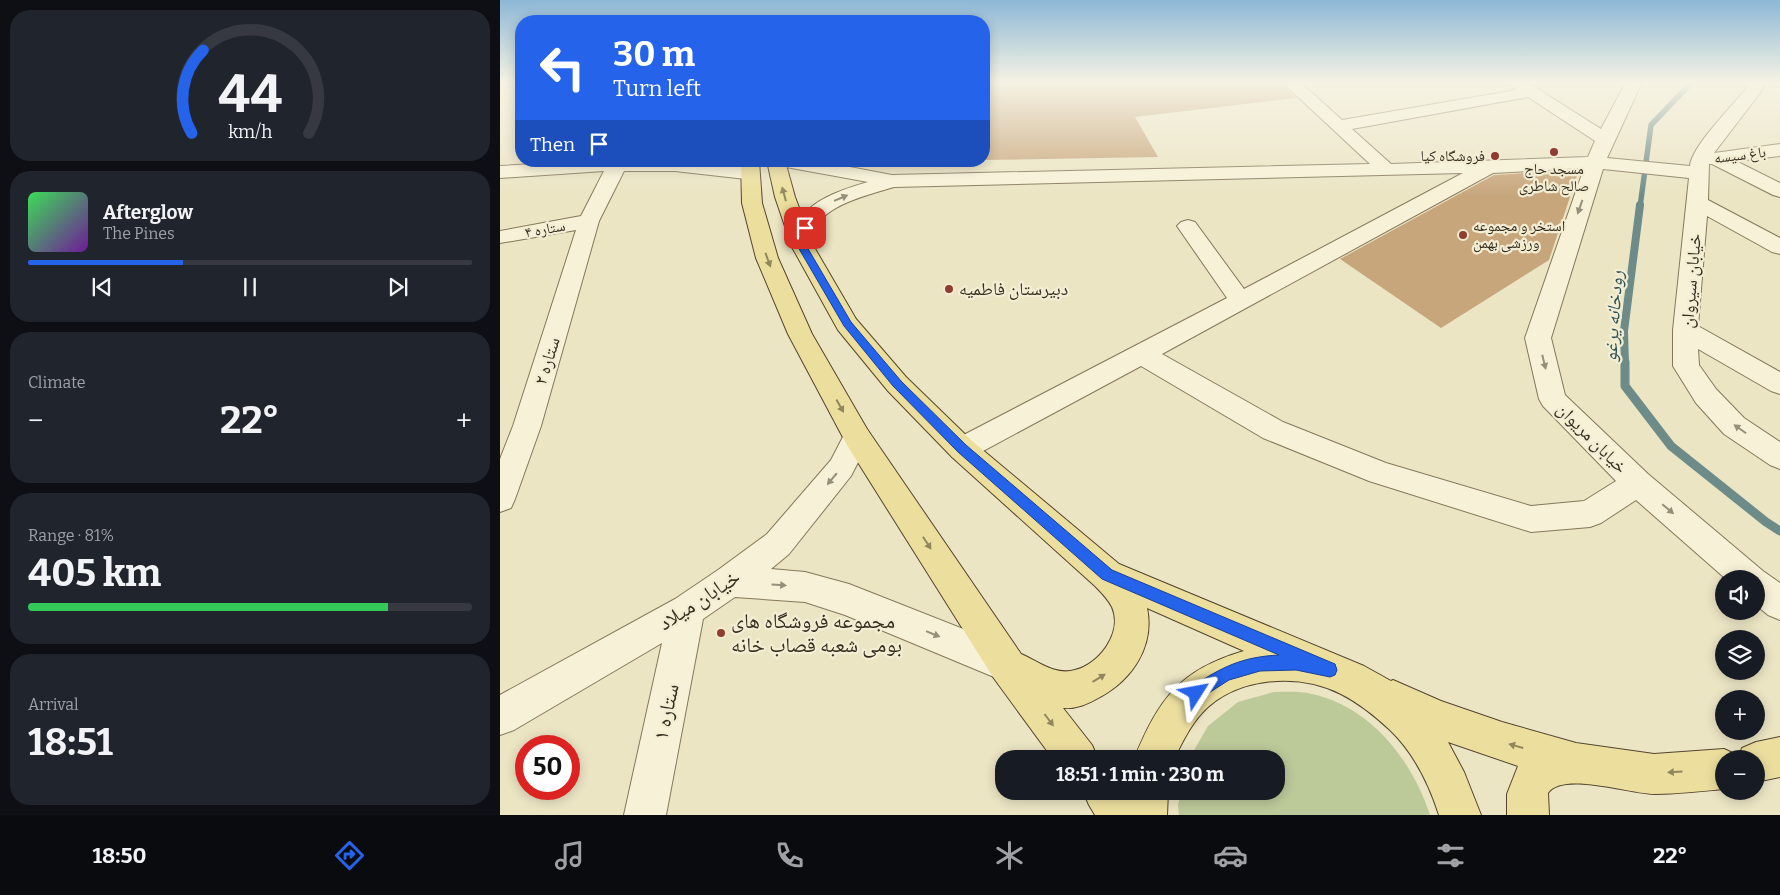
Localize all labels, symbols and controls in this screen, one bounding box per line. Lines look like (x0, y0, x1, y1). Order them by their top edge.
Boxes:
text: 30 m (613, 33, 695, 75)
icon: left (530, 35, 595, 100)
text: 44 (218, 63, 282, 126)
text: Turn left (613, 75, 701, 102)
text: km/h (228, 121, 272, 143)
icon: arrive (585, 130, 613, 158)
text: Then (530, 133, 575, 156)
street label: باغ سیسه (1713, 143, 1767, 168)
marker: مسجد حاج صالح شاطری (1548, 146, 1560, 158)
place label: فروشگاه کیا (1421, 147, 1485, 165)
marker: فروشگاه کیا (1489, 150, 1501, 162)
place label: مسجد حاج صالح شاطری (1519, 160, 1589, 196)
one-way arrow (780, 187, 788, 202)
one-way arrow (834, 194, 848, 202)
one-way arrow (1576, 200, 1584, 215)
text: Afterglow (103, 201, 193, 224)
pin (784, 207, 826, 249)
icon: arrive (791, 214, 819, 242)
street label: ستاره ۴ (523, 217, 567, 241)
place label: استخر و مجموعه ورزشی بهمن (1473, 217, 1565, 253)
text: The Pines (103, 224, 175, 243)
marker: استخر و مجموعه ورزشی بهمن (1457, 229, 1469, 241)
street label: خیابان سیروان (1676, 233, 1706, 329)
one-way arrow (764, 253, 772, 268)
water label: رودخانه یرغو (1598, 270, 1628, 363)
icon: previous (88, 273, 116, 301)
icon: pause (236, 273, 264, 301)
icon: next (384, 273, 412, 301)
place label: دبیرستان فاطمیه (959, 278, 1068, 300)
marker: دبیرستان فاطمیه (943, 283, 955, 295)
street label: ستاره ۲ (529, 334, 565, 388)
one-way arrow (1540, 354, 1548, 369)
text: Climate (28, 373, 86, 392)
text: 22° (220, 397, 279, 443)
one-way arrow (836, 398, 844, 413)
street label: خیابان مریوان (1552, 398, 1632, 478)
text: − (28, 404, 43, 437)
text: + (456, 404, 472, 437)
one-way arrow (1733, 424, 1747, 434)
one-way arrow (827, 472, 838, 485)
one-way arrow (1661, 504, 1674, 515)
text: Range · 81% (28, 526, 114, 545)
one-way arrow (922, 536, 931, 550)
text: 405 km (28, 550, 161, 596)
street label: خیابان میلاد (653, 564, 745, 636)
map controls (1715, 570, 1765, 800)
button: sound (1715, 570, 1765, 620)
one-way arrow (771, 582, 787, 590)
place label: مجموعه فروشگاه های بومی شعبه قصاب خانه (731, 608, 902, 658)
marker: مجموعه فروشگاه های بومی شعبه قصاب خانه (715, 627, 727, 639)
one-way arrow (926, 630, 941, 638)
button: layers (1715, 630, 1765, 680)
position arrow (1169, 666, 1221, 718)
one-way arrow (1092, 673, 1105, 682)
street label: ستاره ۱ (647, 681, 685, 743)
button: + (1715, 690, 1765, 740)
text: Arrival (28, 695, 79, 714)
one-way arrow (1043, 713, 1054, 726)
text: 18:51 (28, 719, 113, 765)
speed limit sign: 50 (515, 735, 580, 800)
one-way arrow (1508, 742, 1523, 750)
button: − (1715, 750, 1765, 800)
text: 18:51 · 1 min · 230 m (1056, 763, 1224, 786)
one-way arrow (1667, 769, 1683, 777)
icon: directions (332, 838, 367, 873)
icon: music (552, 838, 587, 873)
icon: phone (772, 838, 807, 873)
icon: climate (992, 838, 1027, 873)
icon: car (1213, 838, 1248, 873)
icon: filters (1433, 838, 1468, 873)
text: 18:50 (93, 842, 146, 869)
text: 22° (1653, 842, 1687, 869)

